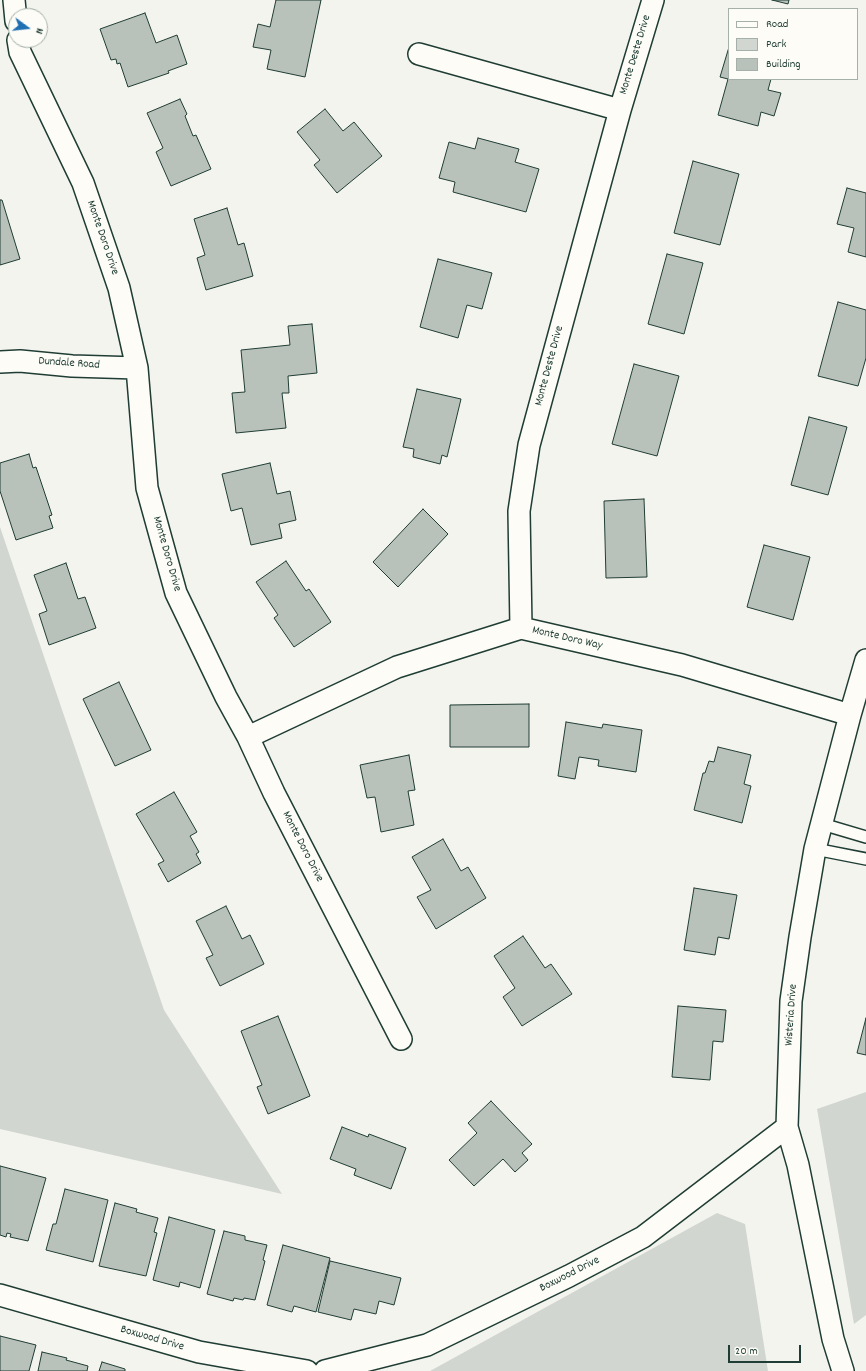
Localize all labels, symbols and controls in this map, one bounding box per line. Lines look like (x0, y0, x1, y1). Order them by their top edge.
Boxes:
north arrow (8, 8, 48, 48)
legend (728, 8, 858, 80)
street label: Monte Deste Drive (617, 13, 655, 97)
text: Road (766, 16, 788, 33)
text: N (30, 26, 47, 36)
text: Park (766, 36, 786, 53)
text: Building (766, 56, 801, 73)
street label: Monte Doro Drive (83, 199, 121, 277)
street label: Monte Deste Drive (532, 324, 568, 408)
street label: Dundale Road (38, 355, 100, 373)
street label: Monte Doro Drive (148, 515, 184, 593)
street label: Monte Doro Way (530, 624, 604, 654)
street label: Monte Doro Drive (278, 809, 326, 885)
street label: Wisteria Drive (783, 984, 801, 1046)
street label: Boxwood Drive (538, 1254, 602, 1296)
street label: Boxwood Drive (119, 1323, 185, 1355)
scale bar (730, 1337, 803, 1363)
text: 20 m (735, 1343, 758, 1360)

